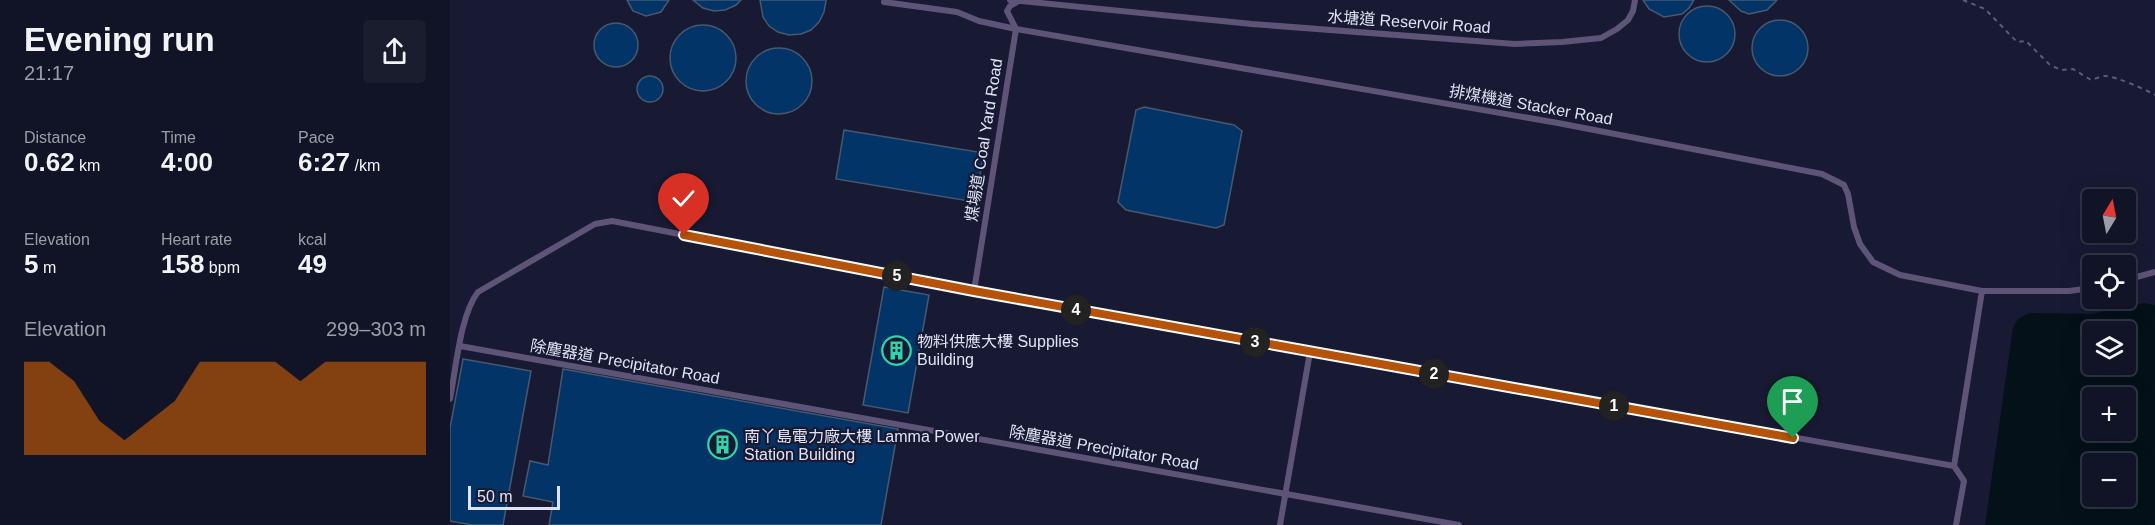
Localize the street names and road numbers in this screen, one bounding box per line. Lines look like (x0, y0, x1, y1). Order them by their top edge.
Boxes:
street label: 水塘道 Reservoir Road (1327, 8, 1491, 36)
street label: 煤場道 Coal Yard Road (963, 57, 1005, 223)
street label: 排煤機道 Stacker Road (1448, 82, 1614, 128)
street label: 除塵器道 Precipitator Road (529, 337, 721, 387)
street label: 除塵器道 Precipitator Road (1008, 423, 1200, 473)

